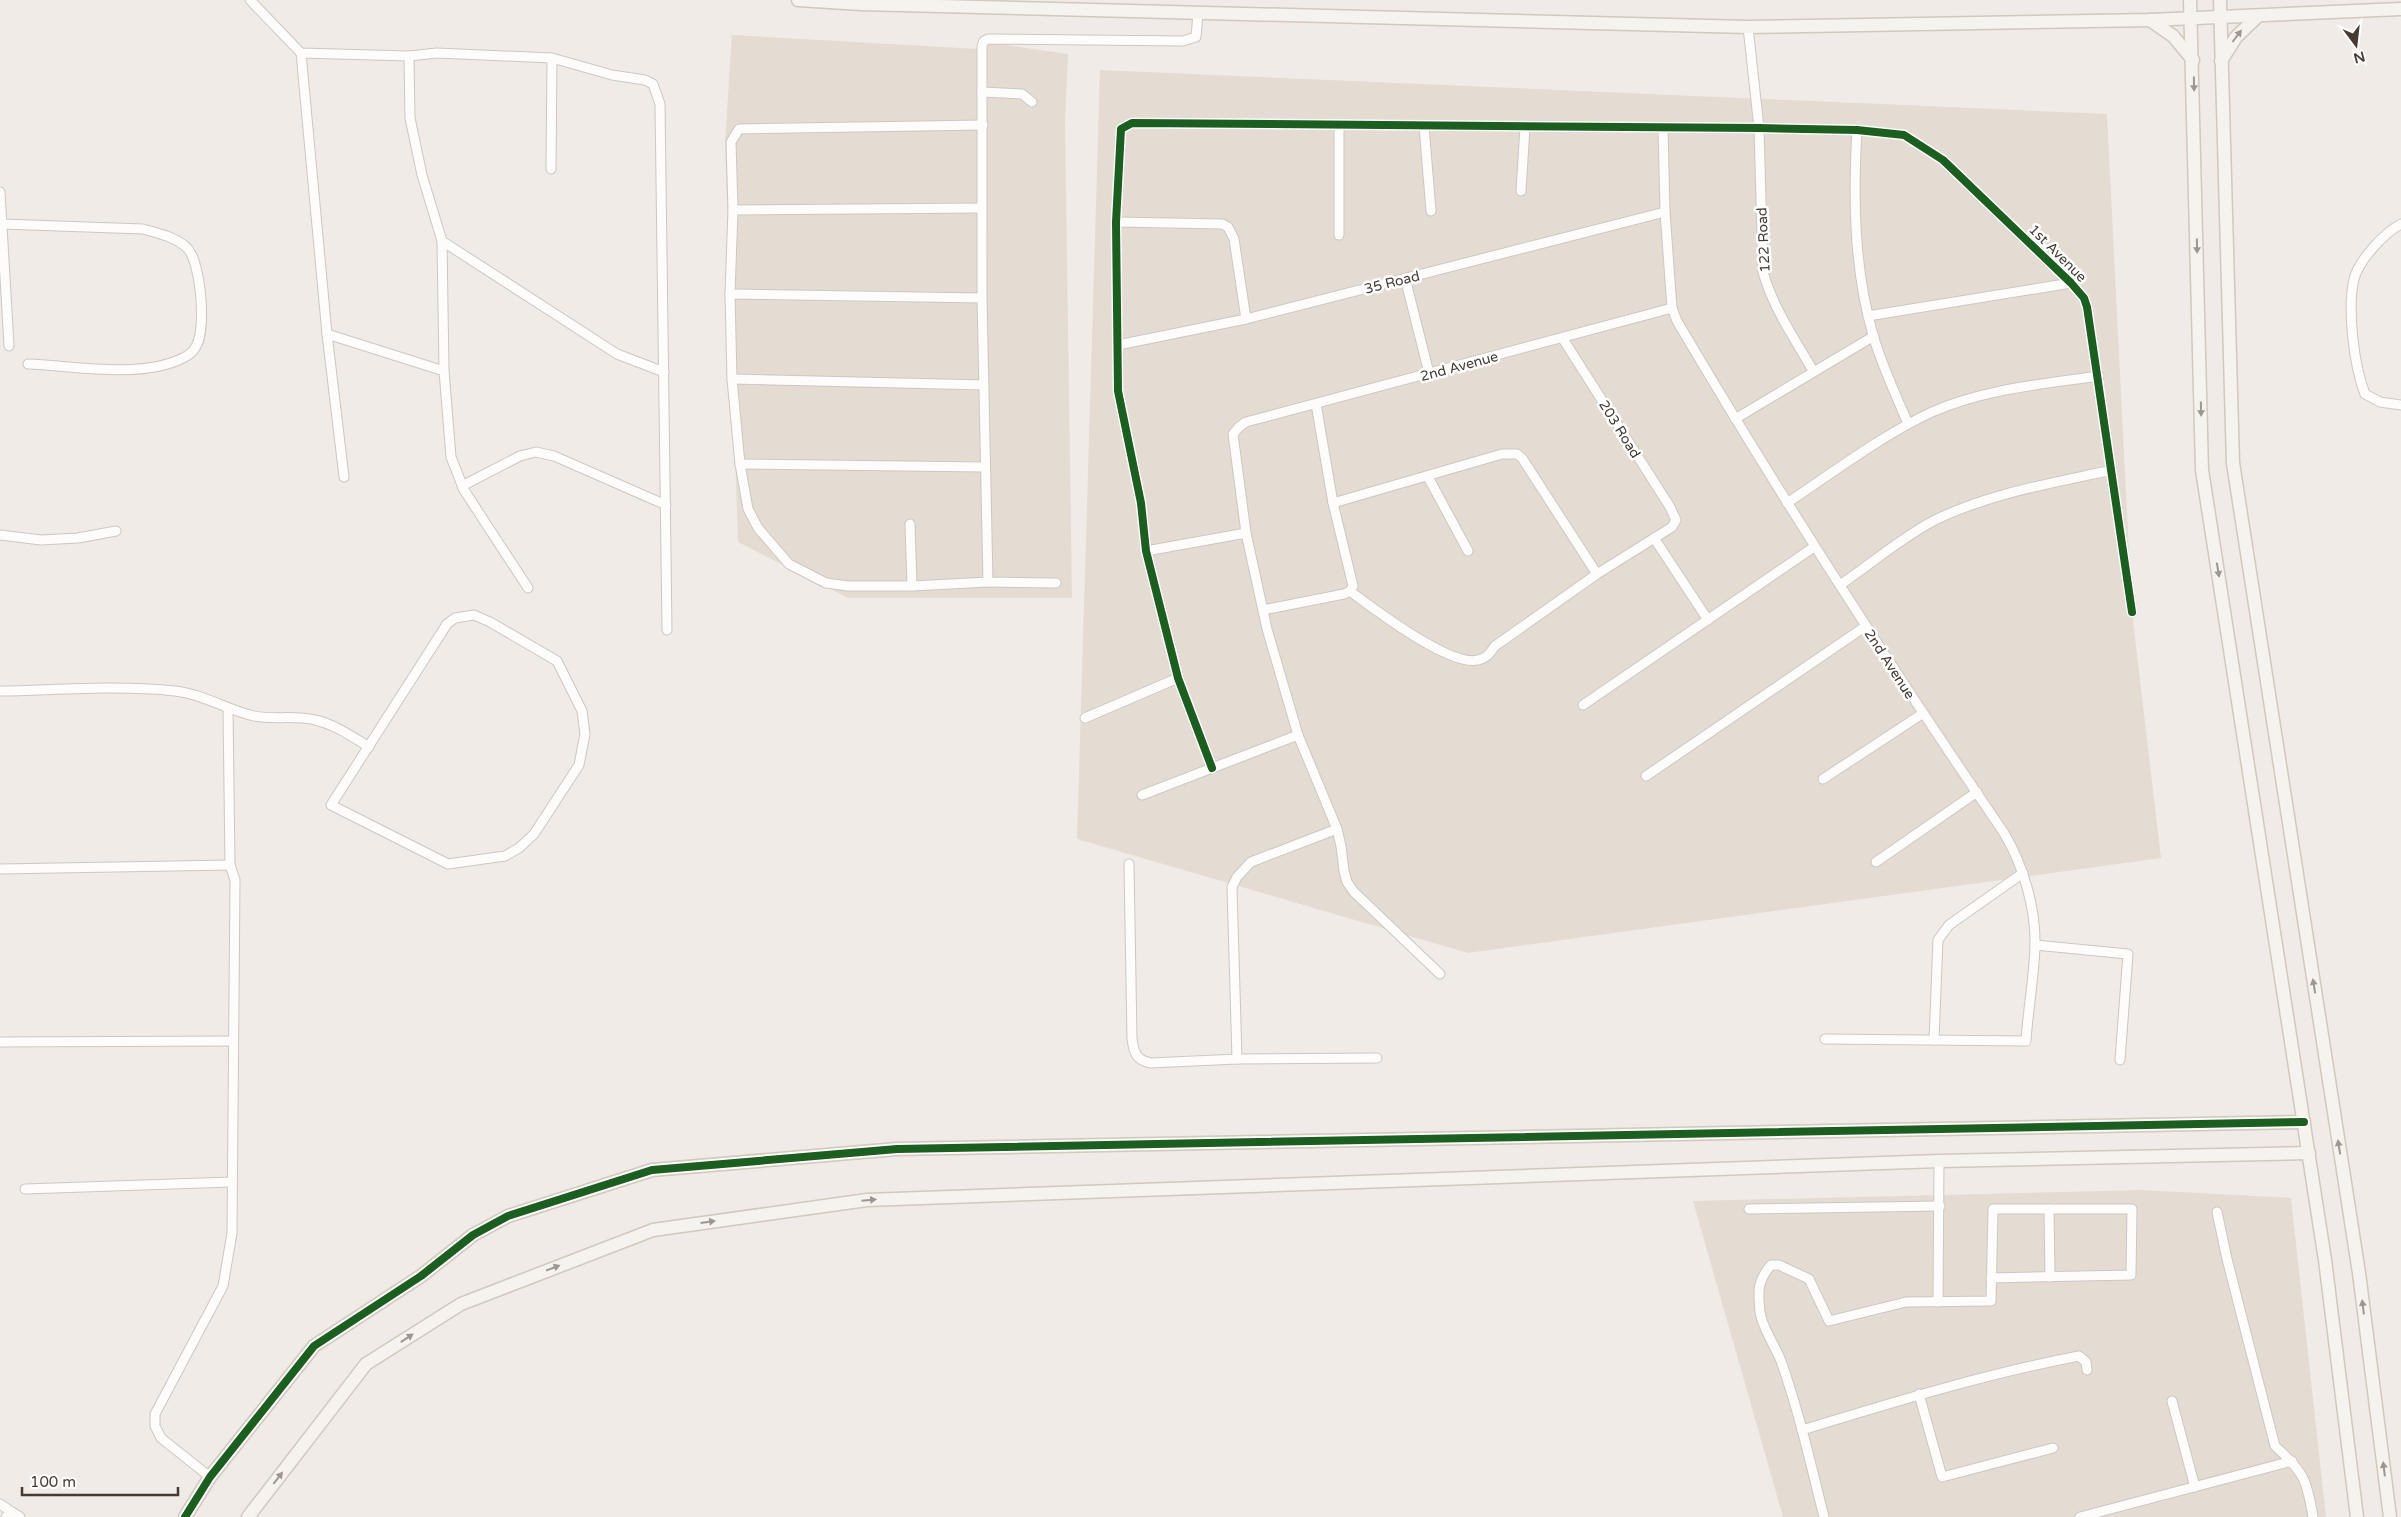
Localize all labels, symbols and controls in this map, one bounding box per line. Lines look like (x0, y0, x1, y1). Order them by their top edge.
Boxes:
north arrow (2331, 20, 2381, 70)
one-way arrow (2232, 29, 2242, 43)
text: N (2352, 47, 2367, 67)
one-way arrow (2190, 76, 2198, 92)
street label: 122 Road (1753, 207, 1774, 273)
street label: 1st Avenue (2025, 221, 2090, 286)
one-way arrow (2193, 239, 2201, 255)
street label: 35 Road (1363, 267, 1422, 298)
street label: 2nd Avenue (1418, 348, 1500, 385)
street label: 203 Road (1595, 397, 1644, 461)
one-way arrow (2197, 401, 2205, 417)
one-way arrow (2214, 563, 2222, 579)
street label: 2nd Avenue (1861, 626, 1919, 702)
one-way arrow (2310, 978, 2318, 994)
one-way arrow (2335, 1138, 2343, 1154)
one-way arrow (861, 1196, 877, 1204)
one-way arrow (700, 1218, 716, 1226)
one-way arrow (546, 1264, 561, 1272)
one-way arrow (2359, 1299, 2367, 1315)
one-way arrow (400, 1333, 414, 1343)
one-way arrow (2380, 1460, 2388, 1476)
scale bar (22, 1464, 179, 1496)
one-way arrow (272, 1472, 283, 1485)
text: 100 m (30, 1473, 76, 1491)

